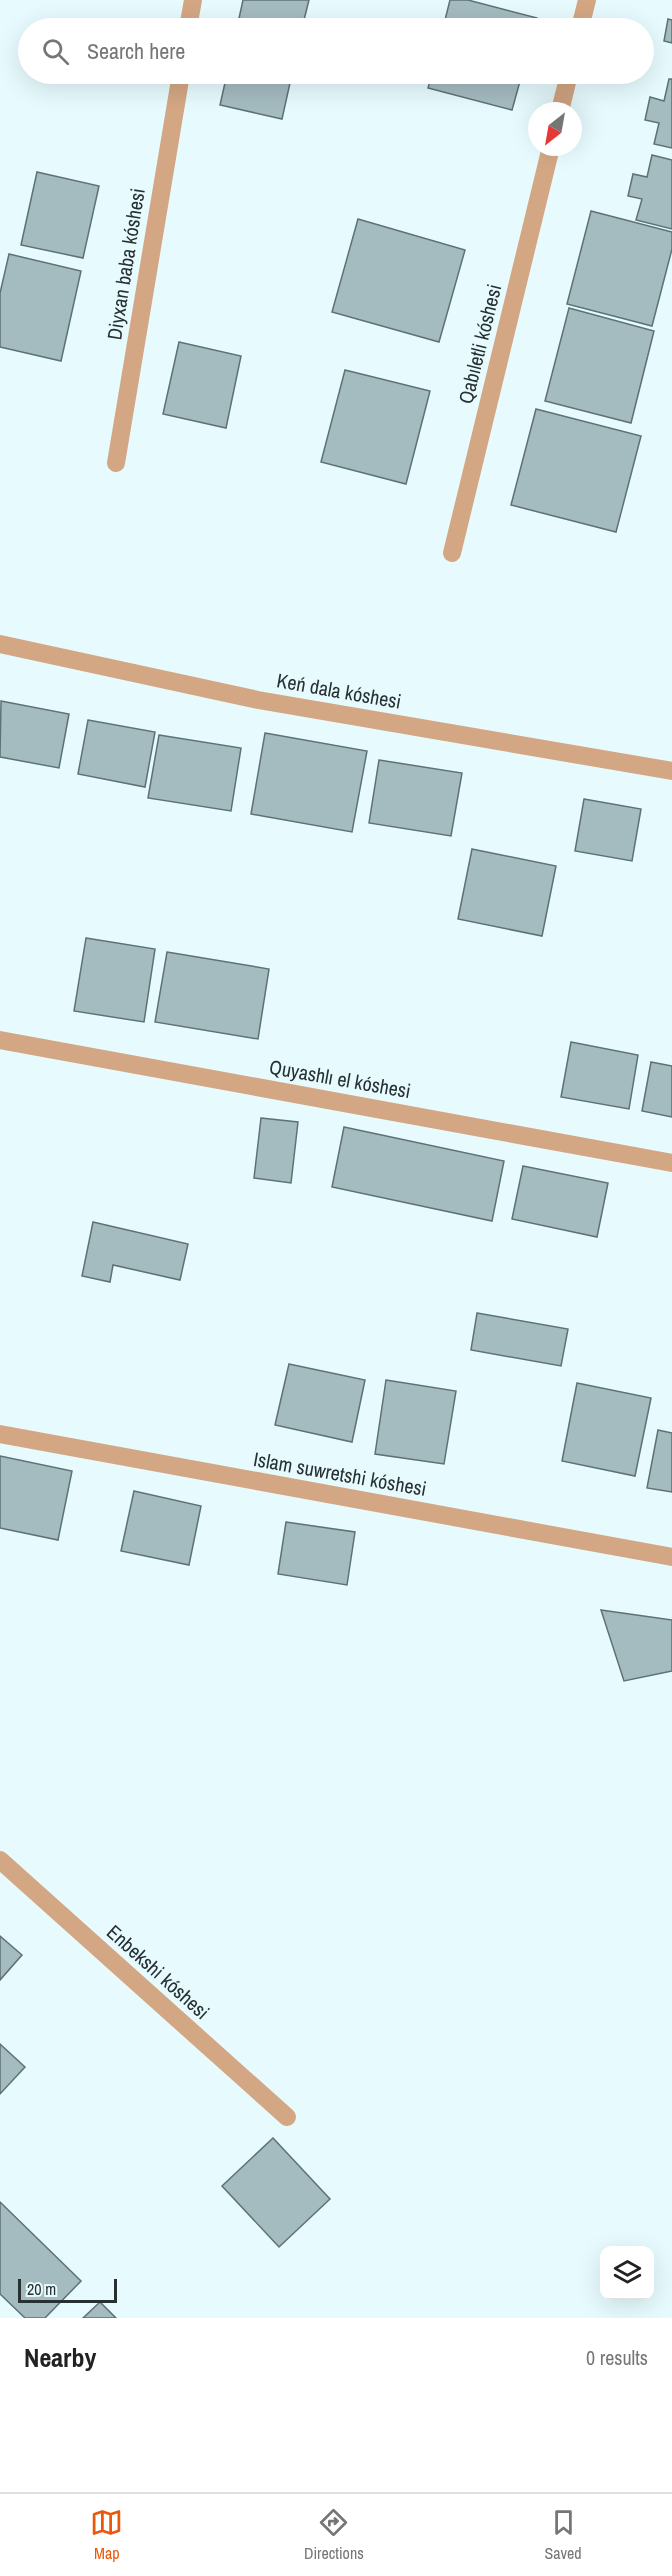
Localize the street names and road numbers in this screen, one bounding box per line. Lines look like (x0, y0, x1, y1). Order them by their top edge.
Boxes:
street label: Diyxan baba kóshesi (100, 186, 151, 342)
street label: Qabıletli kóshesi (452, 281, 507, 406)
street label: Keń dala kóshesi (275, 666, 403, 715)
street label: Quyashlı el kóshesi (267, 1053, 413, 1104)
street label: Islam suwretshi kóshesi (252, 1445, 429, 1502)
street label: Enbekshi kóshesi (101, 1918, 215, 2025)

